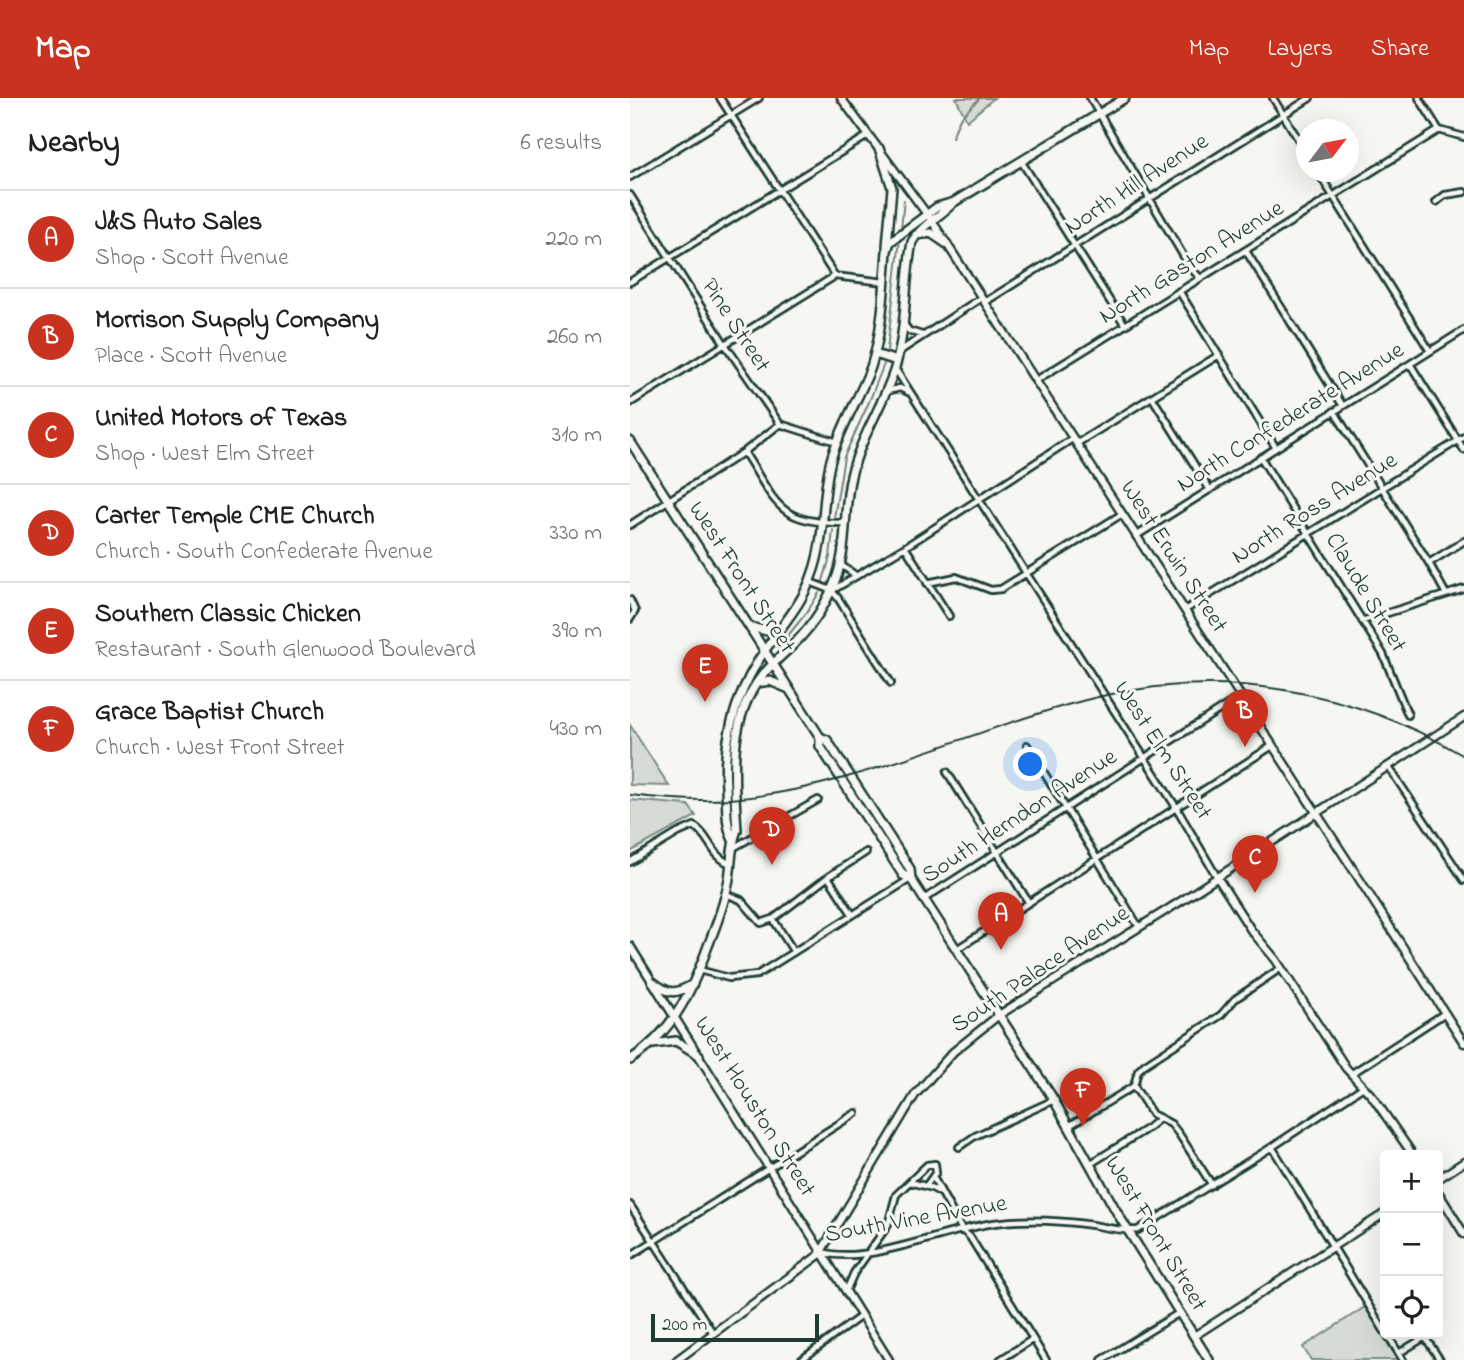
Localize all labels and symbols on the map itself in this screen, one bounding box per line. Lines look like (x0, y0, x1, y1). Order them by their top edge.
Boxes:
north arrow (1296, 119, 1359, 182)
street label: North Hill Avenue (1058, 125, 1216, 245)
street label: North Gaston Avenue (1093, 192, 1291, 334)
street label: Pine Street (691, 272, 779, 380)
street label: North Confederate Avenue (1171, 334, 1412, 502)
street label: North Ross Avenue (1225, 444, 1405, 574)
street label: West Erwin Street (1110, 474, 1236, 640)
street label: West Front Street (679, 495, 803, 661)
street label: Claude Street (1315, 526, 1415, 660)
pin: E (682, 644, 728, 702)
street label: West Elm Street (1104, 675, 1220, 827)
pin: B (1222, 689, 1268, 747)
street label: South Herndon Avenue (915, 741, 1125, 893)
your location (1013, 747, 1047, 781)
pin: D (749, 807, 795, 865)
pin: C (1232, 835, 1278, 893)
pin: A (978, 892, 1024, 950)
street label: South Palace Avenue (946, 900, 1136, 1040)
street label: West Houston Street (684, 1010, 824, 1204)
pin: F (1060, 1068, 1106, 1126)
street label: West Front Street (1095, 1150, 1215, 1318)
street label: South Vine Avenue (822, 1187, 1010, 1253)
scale bar (651, 1311, 819, 1343)

